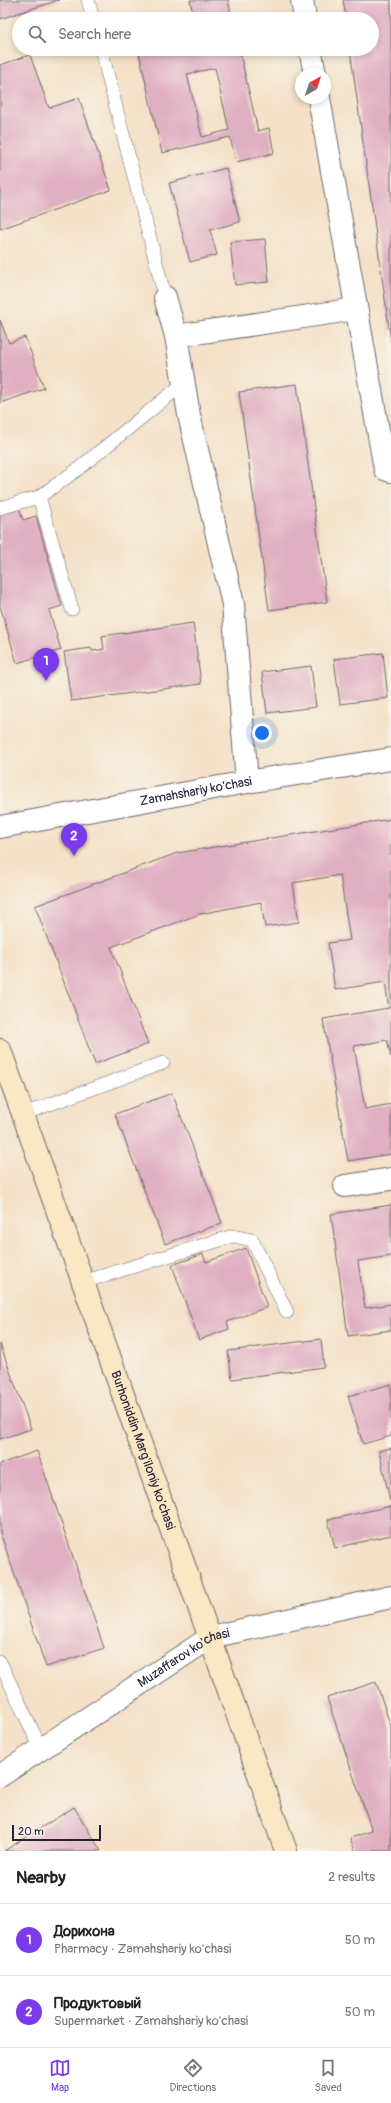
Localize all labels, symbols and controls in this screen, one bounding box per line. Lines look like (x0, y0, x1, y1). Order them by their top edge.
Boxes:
search box (12, 12, 379, 56)
icon: search (26, 23, 48, 45)
text: Search here (58, 25, 131, 44)
north arrow (295, 68, 331, 104)
pin: 1 (33, 648, 59, 681)
your location (252, 723, 272, 743)
street label: Zamahshariy ko'chasi (138, 773, 253, 809)
pin: 2 (61, 823, 87, 856)
street label: Burhoniddin Marg'iloniy ko'chasi (107, 1369, 179, 1532)
street label: Muzaffarov ko'chasi (135, 1625, 231, 1691)
scale bar (12, 1823, 101, 1842)
text: 20 m (18, 1825, 44, 1838)
text: Nearby (16, 1867, 65, 1888)
text: 2 results (328, 1869, 375, 1885)
text: Дорихона (54, 1922, 115, 1941)
text: 1 (26, 1932, 32, 1948)
text: 50 m (345, 1932, 375, 1948)
text: Pharmacy · Zamahshariy ko'chasi (54, 1941, 231, 1957)
text: Продуктовый (54, 1994, 141, 2013)
text: 2 (25, 2004, 33, 2020)
text: 50 m (345, 2004, 375, 2020)
text: Supermarket · Zamahshariy ko'chasi (54, 2013, 248, 2029)
tab: Map (49, 2057, 71, 2094)
tab: Directions (169, 2057, 216, 2094)
tab: Saved (315, 2057, 342, 2094)

